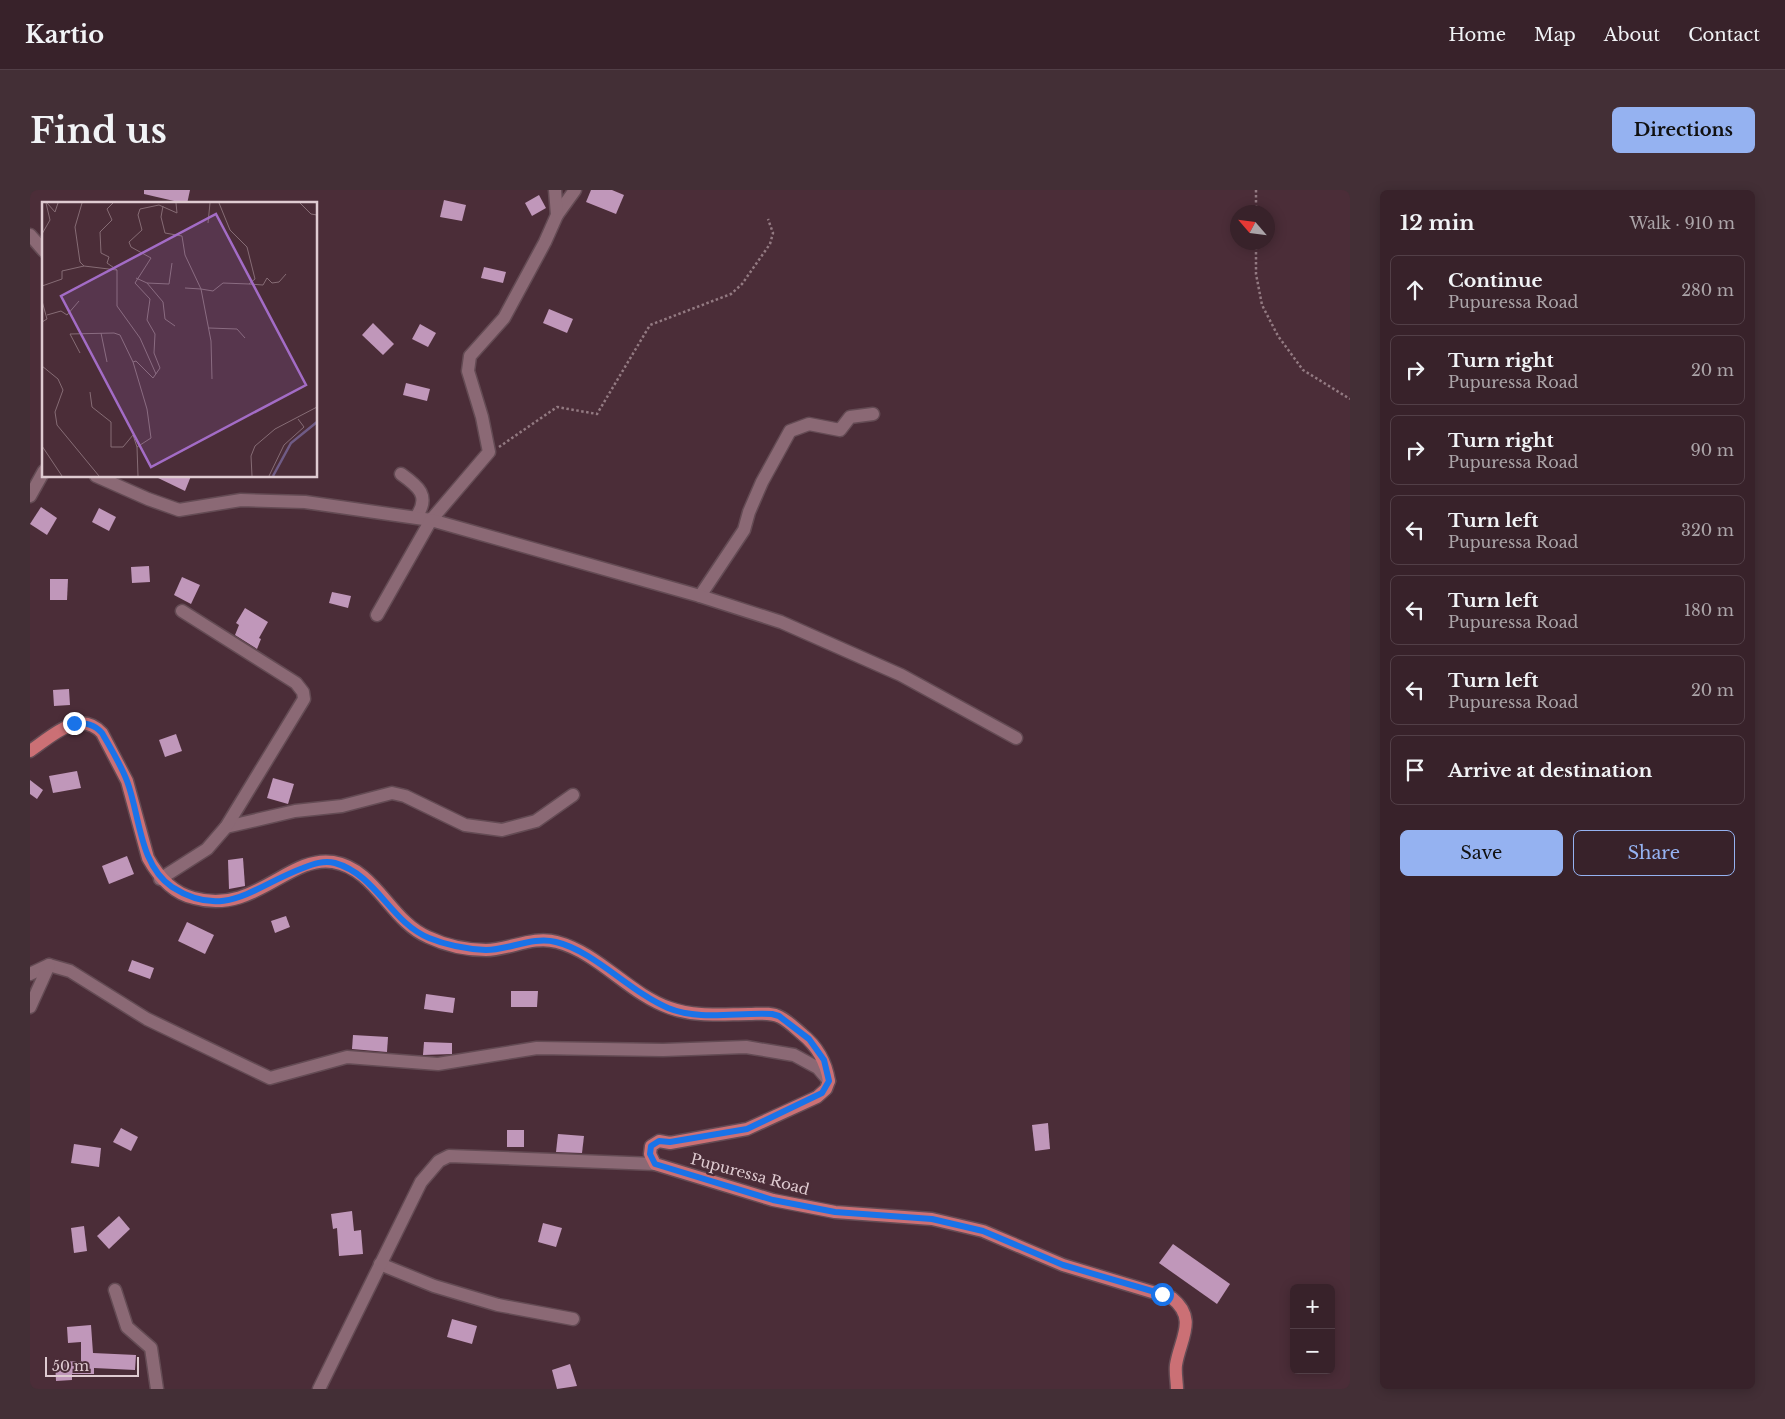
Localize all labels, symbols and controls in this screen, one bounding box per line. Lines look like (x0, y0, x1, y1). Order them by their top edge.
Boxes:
text: Kartio (25, 20, 104, 49)
text: Home (1448, 24, 1506, 46)
text: Map (1534, 24, 1576, 46)
text: About (1604, 24, 1660, 46)
text: Contact (1688, 24, 1760, 46)
button: Directions (1612, 107, 1755, 153)
text: Find us (30, 109, 167, 152)
inset map (42, 202, 318, 478)
north arrow (1230, 205, 1275, 250)
text: 12 min (1400, 210, 1475, 236)
text: Walk · 910 m (1630, 213, 1735, 233)
text: Continue (1448, 269, 1543, 292)
icon: ahead (1401, 276, 1429, 304)
text: 280 m (1681, 280, 1734, 300)
text: Pupuressa Road (1448, 292, 1578, 312)
text: Turn right (1448, 349, 1554, 372)
icon: right (1401, 356, 1429, 384)
text: 20 m (1691, 360, 1734, 380)
text: Pupuressa Road (1448, 372, 1578, 392)
text: Turn right (1448, 429, 1554, 452)
icon: right (1401, 436, 1429, 464)
text: 90 m (1691, 440, 1734, 460)
text: Pupuressa Road (1448, 452, 1578, 472)
text: Turn left (1448, 509, 1539, 532)
icon: left (1401, 516, 1429, 544)
text: 320 m (1681, 520, 1734, 540)
text: Pupuressa Road (1448, 532, 1578, 552)
text: Turn left (1448, 589, 1539, 612)
icon: left (1401, 596, 1429, 624)
text: 180 m (1684, 600, 1734, 620)
text: Pupuressa Road (1448, 612, 1578, 632)
text: Turn left (1448, 669, 1539, 692)
icon: left (1401, 676, 1429, 704)
text: 20 m (1691, 680, 1734, 700)
text: Pupuressa Road (1448, 692, 1578, 712)
route end (63, 712, 86, 735)
icon: arrive (1401, 756, 1429, 784)
text: Arrive at destination (1448, 759, 1652, 782)
button: Save (1400, 830, 1563, 876)
button: Share (1573, 830, 1735, 876)
street label: Pupuressa Road (689, 1149, 811, 1199)
route start (1151, 1283, 1174, 1306)
map controls (1290, 1284, 1335, 1374)
button: + (1290, 1284, 1335, 1329)
button: − (1290, 1329, 1335, 1374)
scale bar (45, 1354, 139, 1377)
text: 50 m (52, 1357, 89, 1375)

